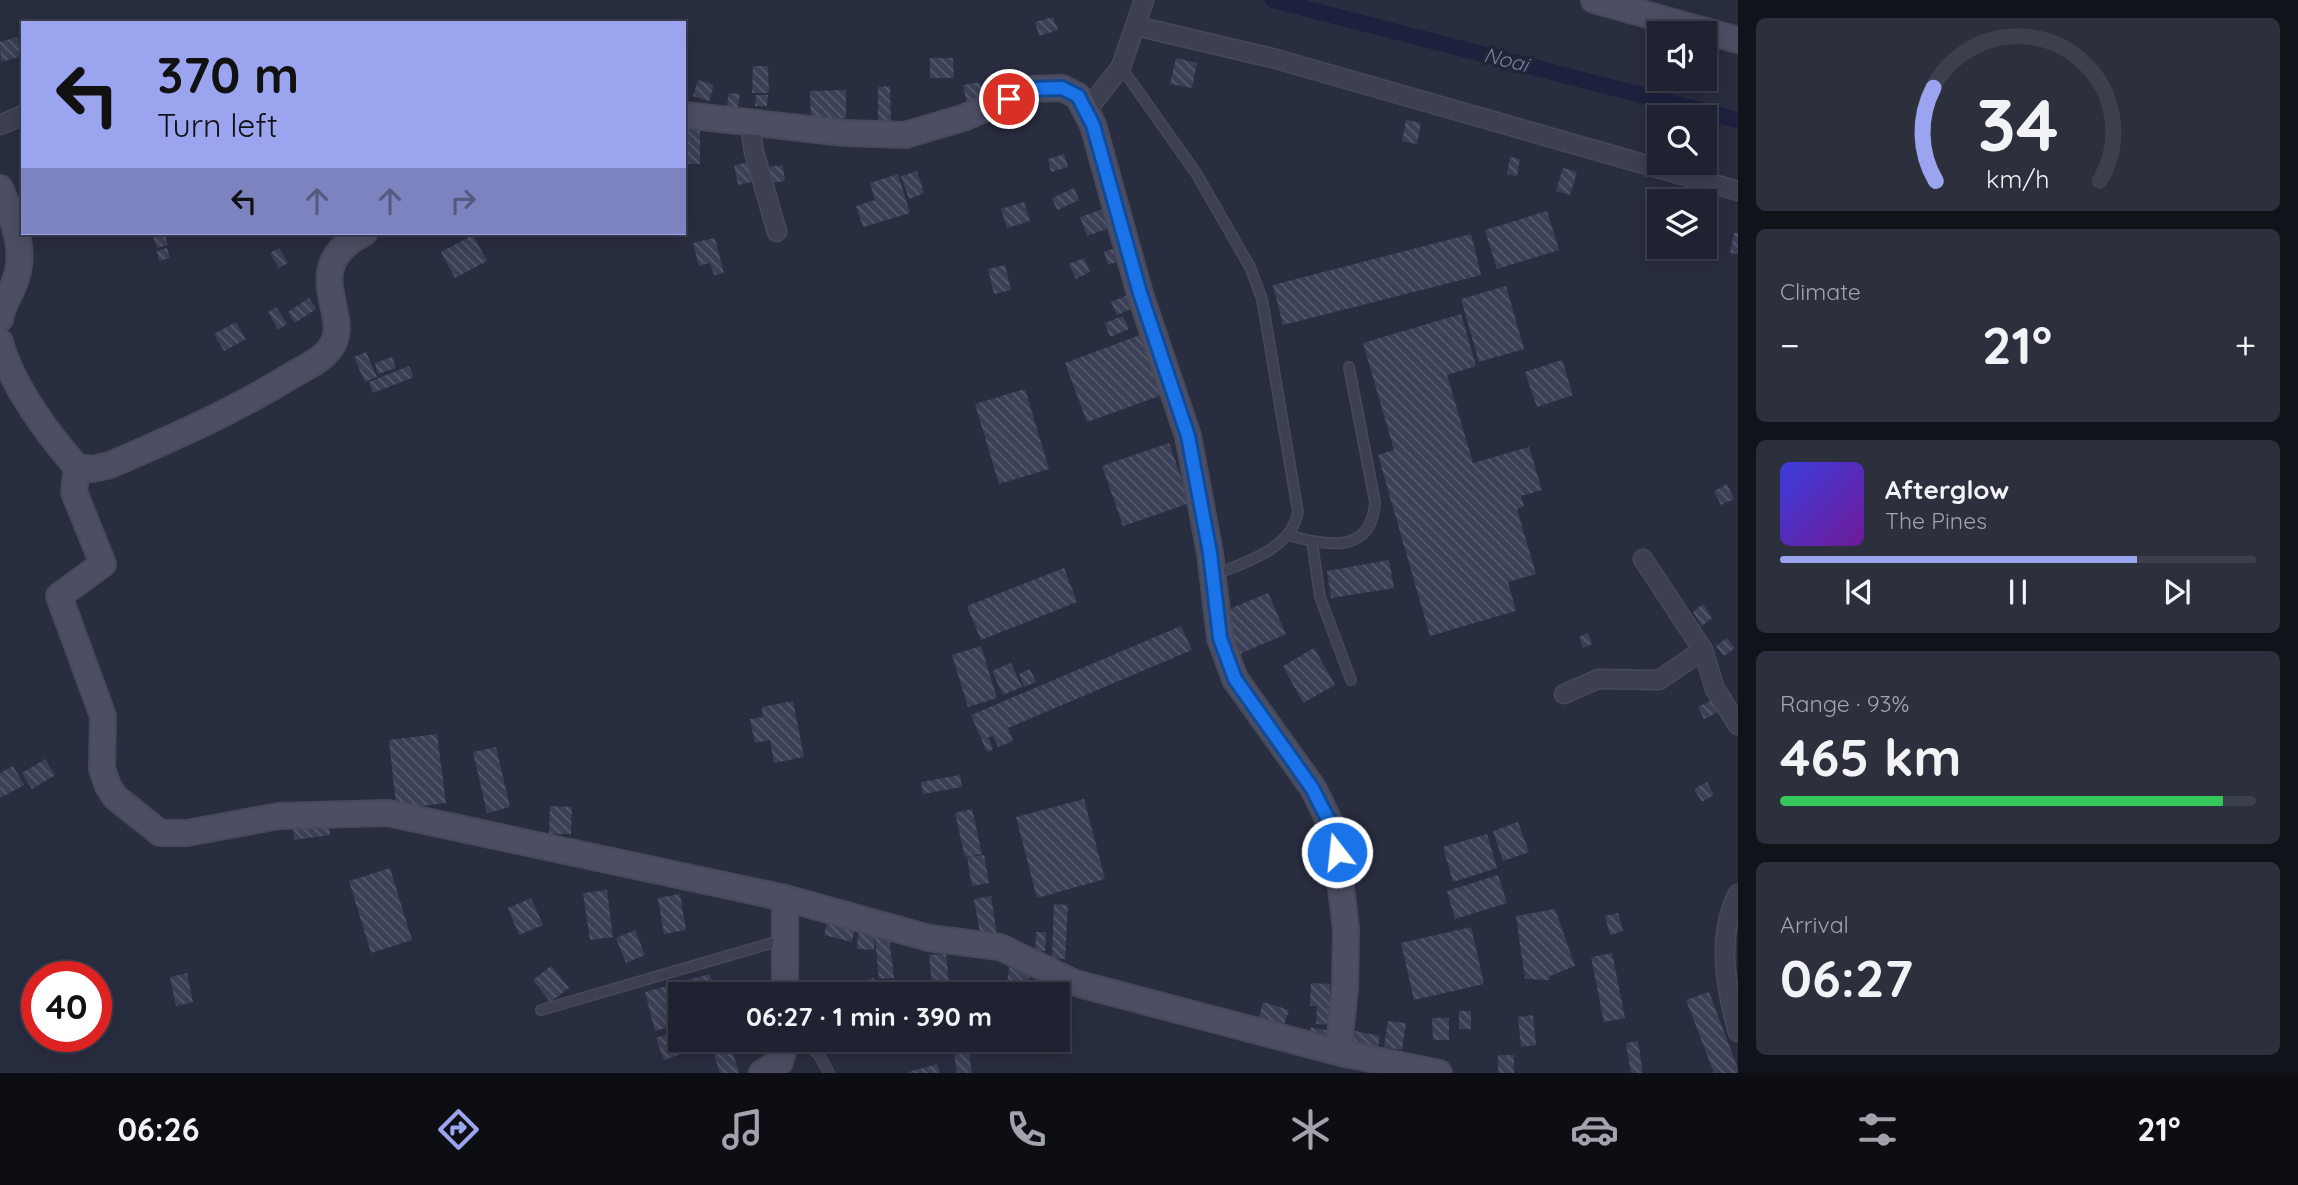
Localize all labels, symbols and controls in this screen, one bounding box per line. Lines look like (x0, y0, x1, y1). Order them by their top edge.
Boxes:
map controls (1647, 21, 1717, 259)
button: sound (1647, 21, 1717, 91)
water label: Noai (1481, 41, 1534, 78)
text: 370 m (157, 44, 299, 105)
icon: left (42, 49, 133, 140)
pin (979, 69, 1039, 129)
text: 34 (1977, 78, 2059, 169)
icon: arrive (990, 80, 1028, 118)
text: Turn left (157, 105, 278, 145)
button: search (1647, 105, 1717, 175)
text: km/h (1986, 162, 2050, 193)
icon: left (225, 182, 263, 220)
icon: ahead (298, 182, 336, 220)
icon: ahead (371, 182, 409, 220)
icon: right (444, 182, 482, 220)
button: layers (1647, 189, 1717, 259)
text: Climate (1780, 277, 1861, 306)
text: 21° (1982, 312, 2052, 377)
text: − (1780, 321, 1800, 369)
text: + (2235, 321, 2256, 369)
text: Afterglow (1885, 473, 2009, 506)
text: The Pines (1885, 506, 1987, 535)
icon: previous (1840, 573, 1878, 611)
icon: pause (1999, 573, 2037, 611)
icon: next (2158, 573, 2196, 611)
text: Range · 93% (1780, 689, 1909, 718)
text: 465 km (1780, 724, 1961, 789)
position arrow (1300, 815, 1374, 889)
text: Arrival (1780, 910, 1849, 939)
text: 06:27 (1780, 945, 1913, 1010)
speed limit sign: 40 (21, 961, 112, 1052)
text: 06:27 · 1 min · 390 m (746, 1000, 992, 1033)
icon: directions (434, 1105, 483, 1154)
icon: music (718, 1105, 767, 1154)
icon: phone (1002, 1105, 1051, 1154)
icon: climate (1286, 1105, 1335, 1154)
icon: car (1570, 1105, 1619, 1154)
icon: filters (1853, 1105, 1902, 1154)
text: 06:26 (117, 1109, 199, 1149)
text: 21° (2137, 1109, 2181, 1149)

